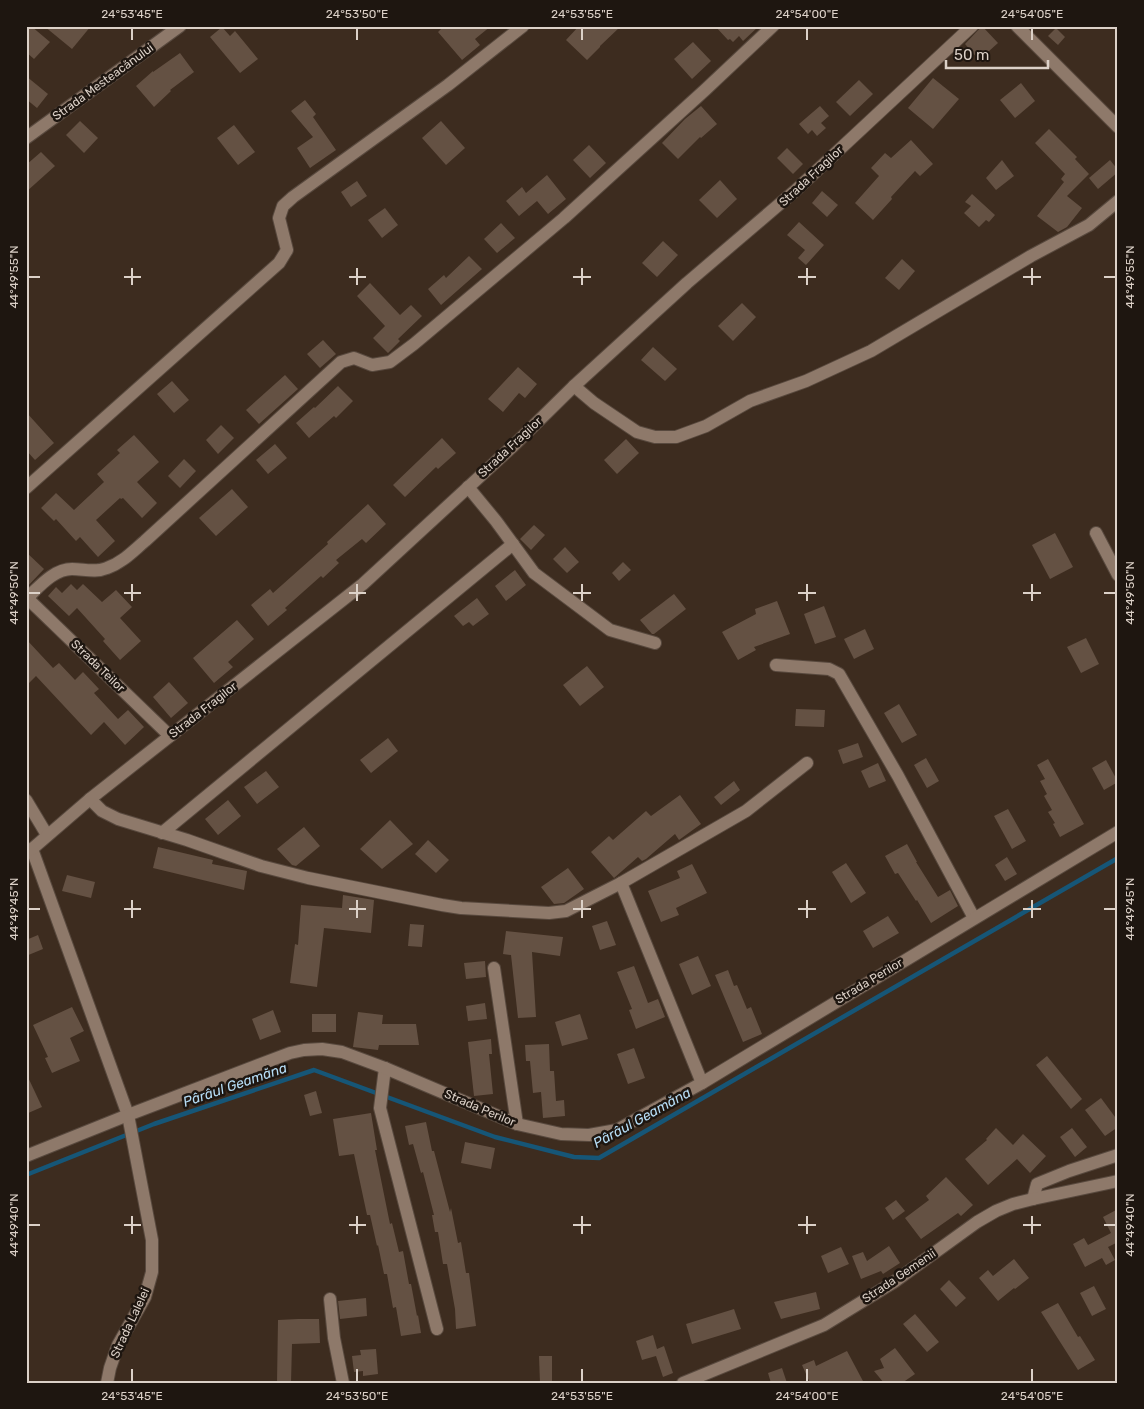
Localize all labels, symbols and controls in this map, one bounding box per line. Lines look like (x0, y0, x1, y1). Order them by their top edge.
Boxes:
text: 24°53'45"E (101, 7, 163, 21)
text: 24°53'50"E (326, 7, 388, 21)
text: 24°53'55"E (551, 7, 613, 21)
text: 24°54'00"E (776, 7, 838, 21)
text: 24°54'05"E (1001, 7, 1063, 21)
scale bar (946, 38, 1049, 70)
street label: Strada Mesteacănului (50, 41, 156, 123)
text: 50 m (954, 46, 989, 64)
street label: Strada Fragilor (776, 143, 846, 209)
text: 44°49'55"N (7, 245, 21, 309)
text: 44°49'55"N (1123, 245, 1137, 309)
street label: Strada Fragilor (475, 414, 545, 480)
text: 44°49'50"N (7, 561, 21, 625)
text: 44°49'50"N (1123, 561, 1137, 625)
street label: Strada Teilor (68, 637, 128, 695)
street label: Strada Fragilor (166, 679, 240, 741)
text: 44°49'45"N (7, 878, 21, 940)
text: 44°49'45"N (1123, 878, 1137, 940)
street label: Strada Perilor (833, 955, 906, 1007)
water label: Pârâul Geamăna (181, 1059, 289, 1111)
water label: Pârâul Geamăna (590, 1084, 694, 1152)
street label: Strada Perilor (442, 1087, 518, 1129)
text: 44°49'40"N (7, 1193, 21, 1257)
text: 44°49'40"N (1123, 1193, 1137, 1257)
street label: Strada Gemenii (860, 1246, 938, 1306)
street label: Strada Lalelei (108, 1286, 152, 1360)
text: 24°53'45"E (101, 1389, 163, 1403)
text: 24°53'50"E (326, 1389, 388, 1403)
text: 24°53'55"E (551, 1389, 613, 1403)
text: 24°54'00"E (776, 1389, 838, 1403)
text: 24°54'05"E (1001, 1389, 1063, 1403)

